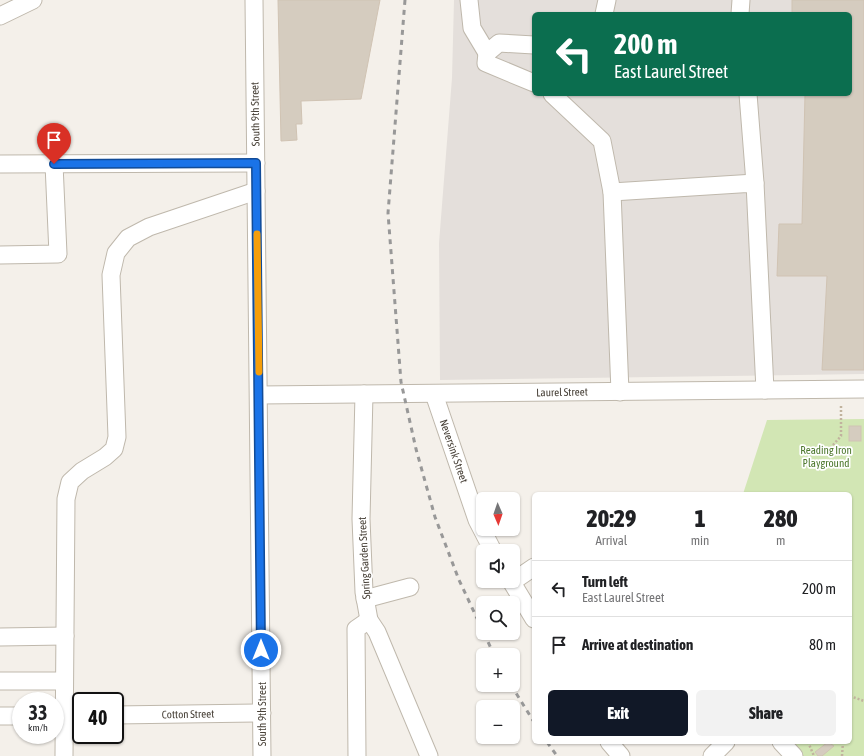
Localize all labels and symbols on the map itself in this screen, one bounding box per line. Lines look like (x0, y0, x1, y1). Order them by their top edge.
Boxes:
street label: South 9th Street (248, 82, 262, 146)
pin (37, 123, 71, 164)
street label: Laurel Street (536, 386, 588, 398)
street label: Neversink Street (438, 418, 470, 484)
park label: Reading Iron Playground (800, 444, 852, 469)
north arrow (476, 492, 520, 536)
street label: Spring Garden Street (356, 516, 372, 600)
position arrow (240, 629, 282, 671)
street label: South 9th Street (256, 682, 268, 746)
speed limit sign: 40 (72, 692, 124, 744)
street label: Cotton Street (162, 708, 214, 720)

